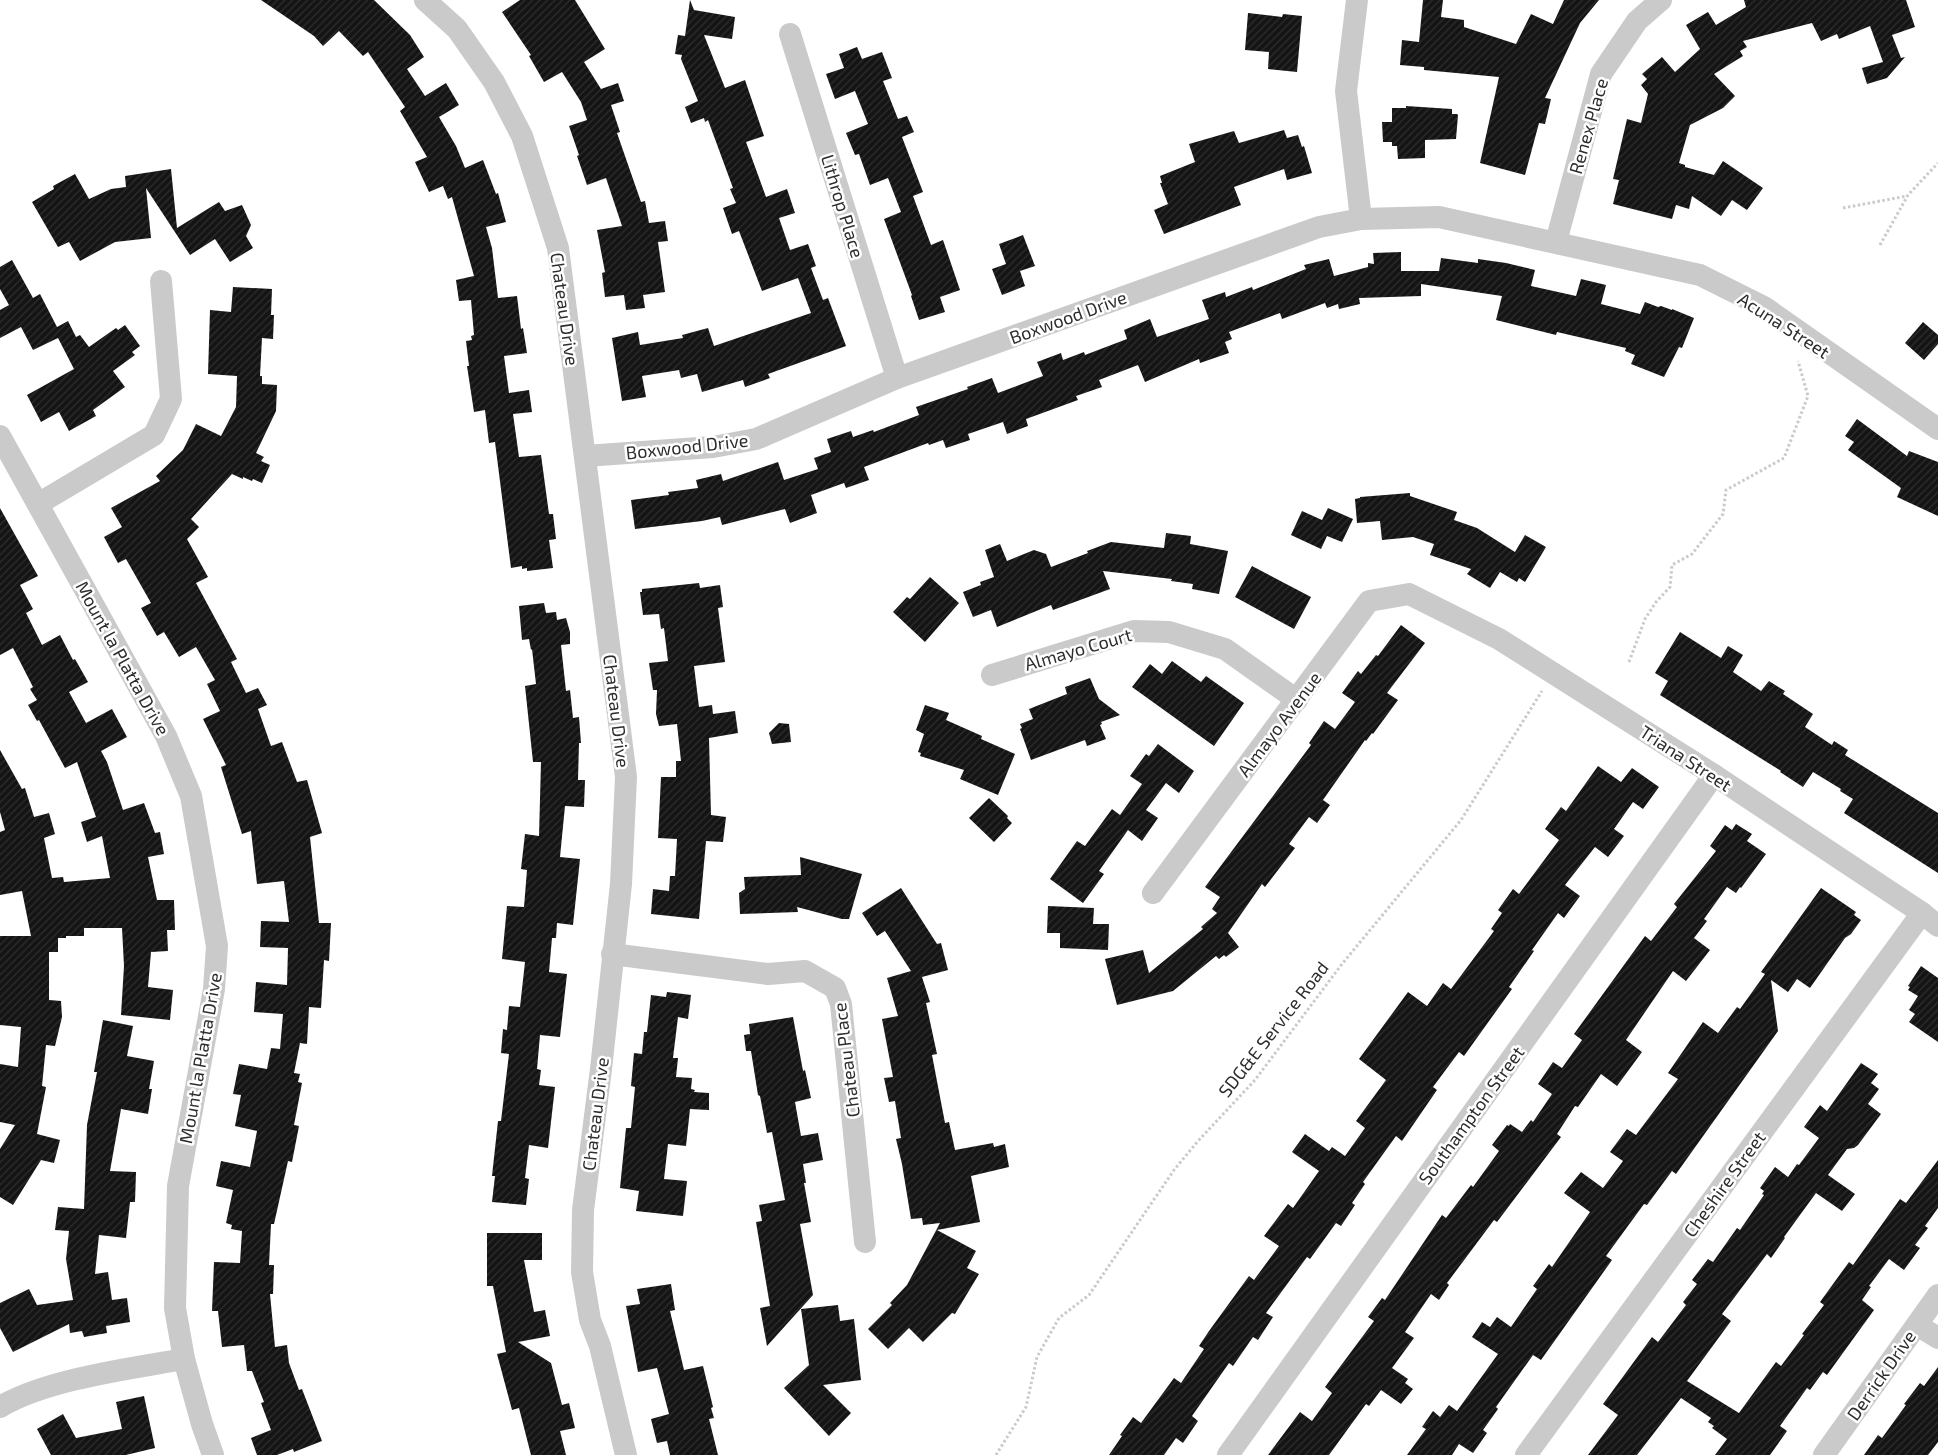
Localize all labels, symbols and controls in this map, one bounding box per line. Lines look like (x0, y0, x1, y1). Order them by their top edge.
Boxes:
street label: Renex Place (1564, 76, 1612, 176)
street label: Lithrop Place (817, 152, 869, 260)
street label: Chateau Drive (546, 251, 584, 367)
street label: Boxwood Drive (1006, 286, 1130, 348)
street label: Acuna Street (1734, 287, 1834, 363)
street label: Boxwood Drive (625, 429, 749, 463)
street label: Mount la Platta Drive (71, 577, 175, 739)
street label: Almayo Court (1022, 623, 1134, 675)
street label: Chateau Drive (599, 653, 635, 769)
street label: Almayo Avenue (1232, 667, 1326, 781)
street label: Triana Street (1636, 720, 1736, 796)
street label: SDG&E Service Road (1213, 957, 1333, 1101)
street label: Mount la Platta Drive (174, 971, 226, 1145)
street label: Chateau Place (828, 1001, 864, 1119)
street label: Southampton Street (1413, 1041, 1529, 1188)
street label: Chateau Drive (577, 1056, 613, 1172)
street label: Cheshire Street (1678, 1127, 1770, 1241)
street label: Derrick Drive (1842, 1326, 1920, 1424)

